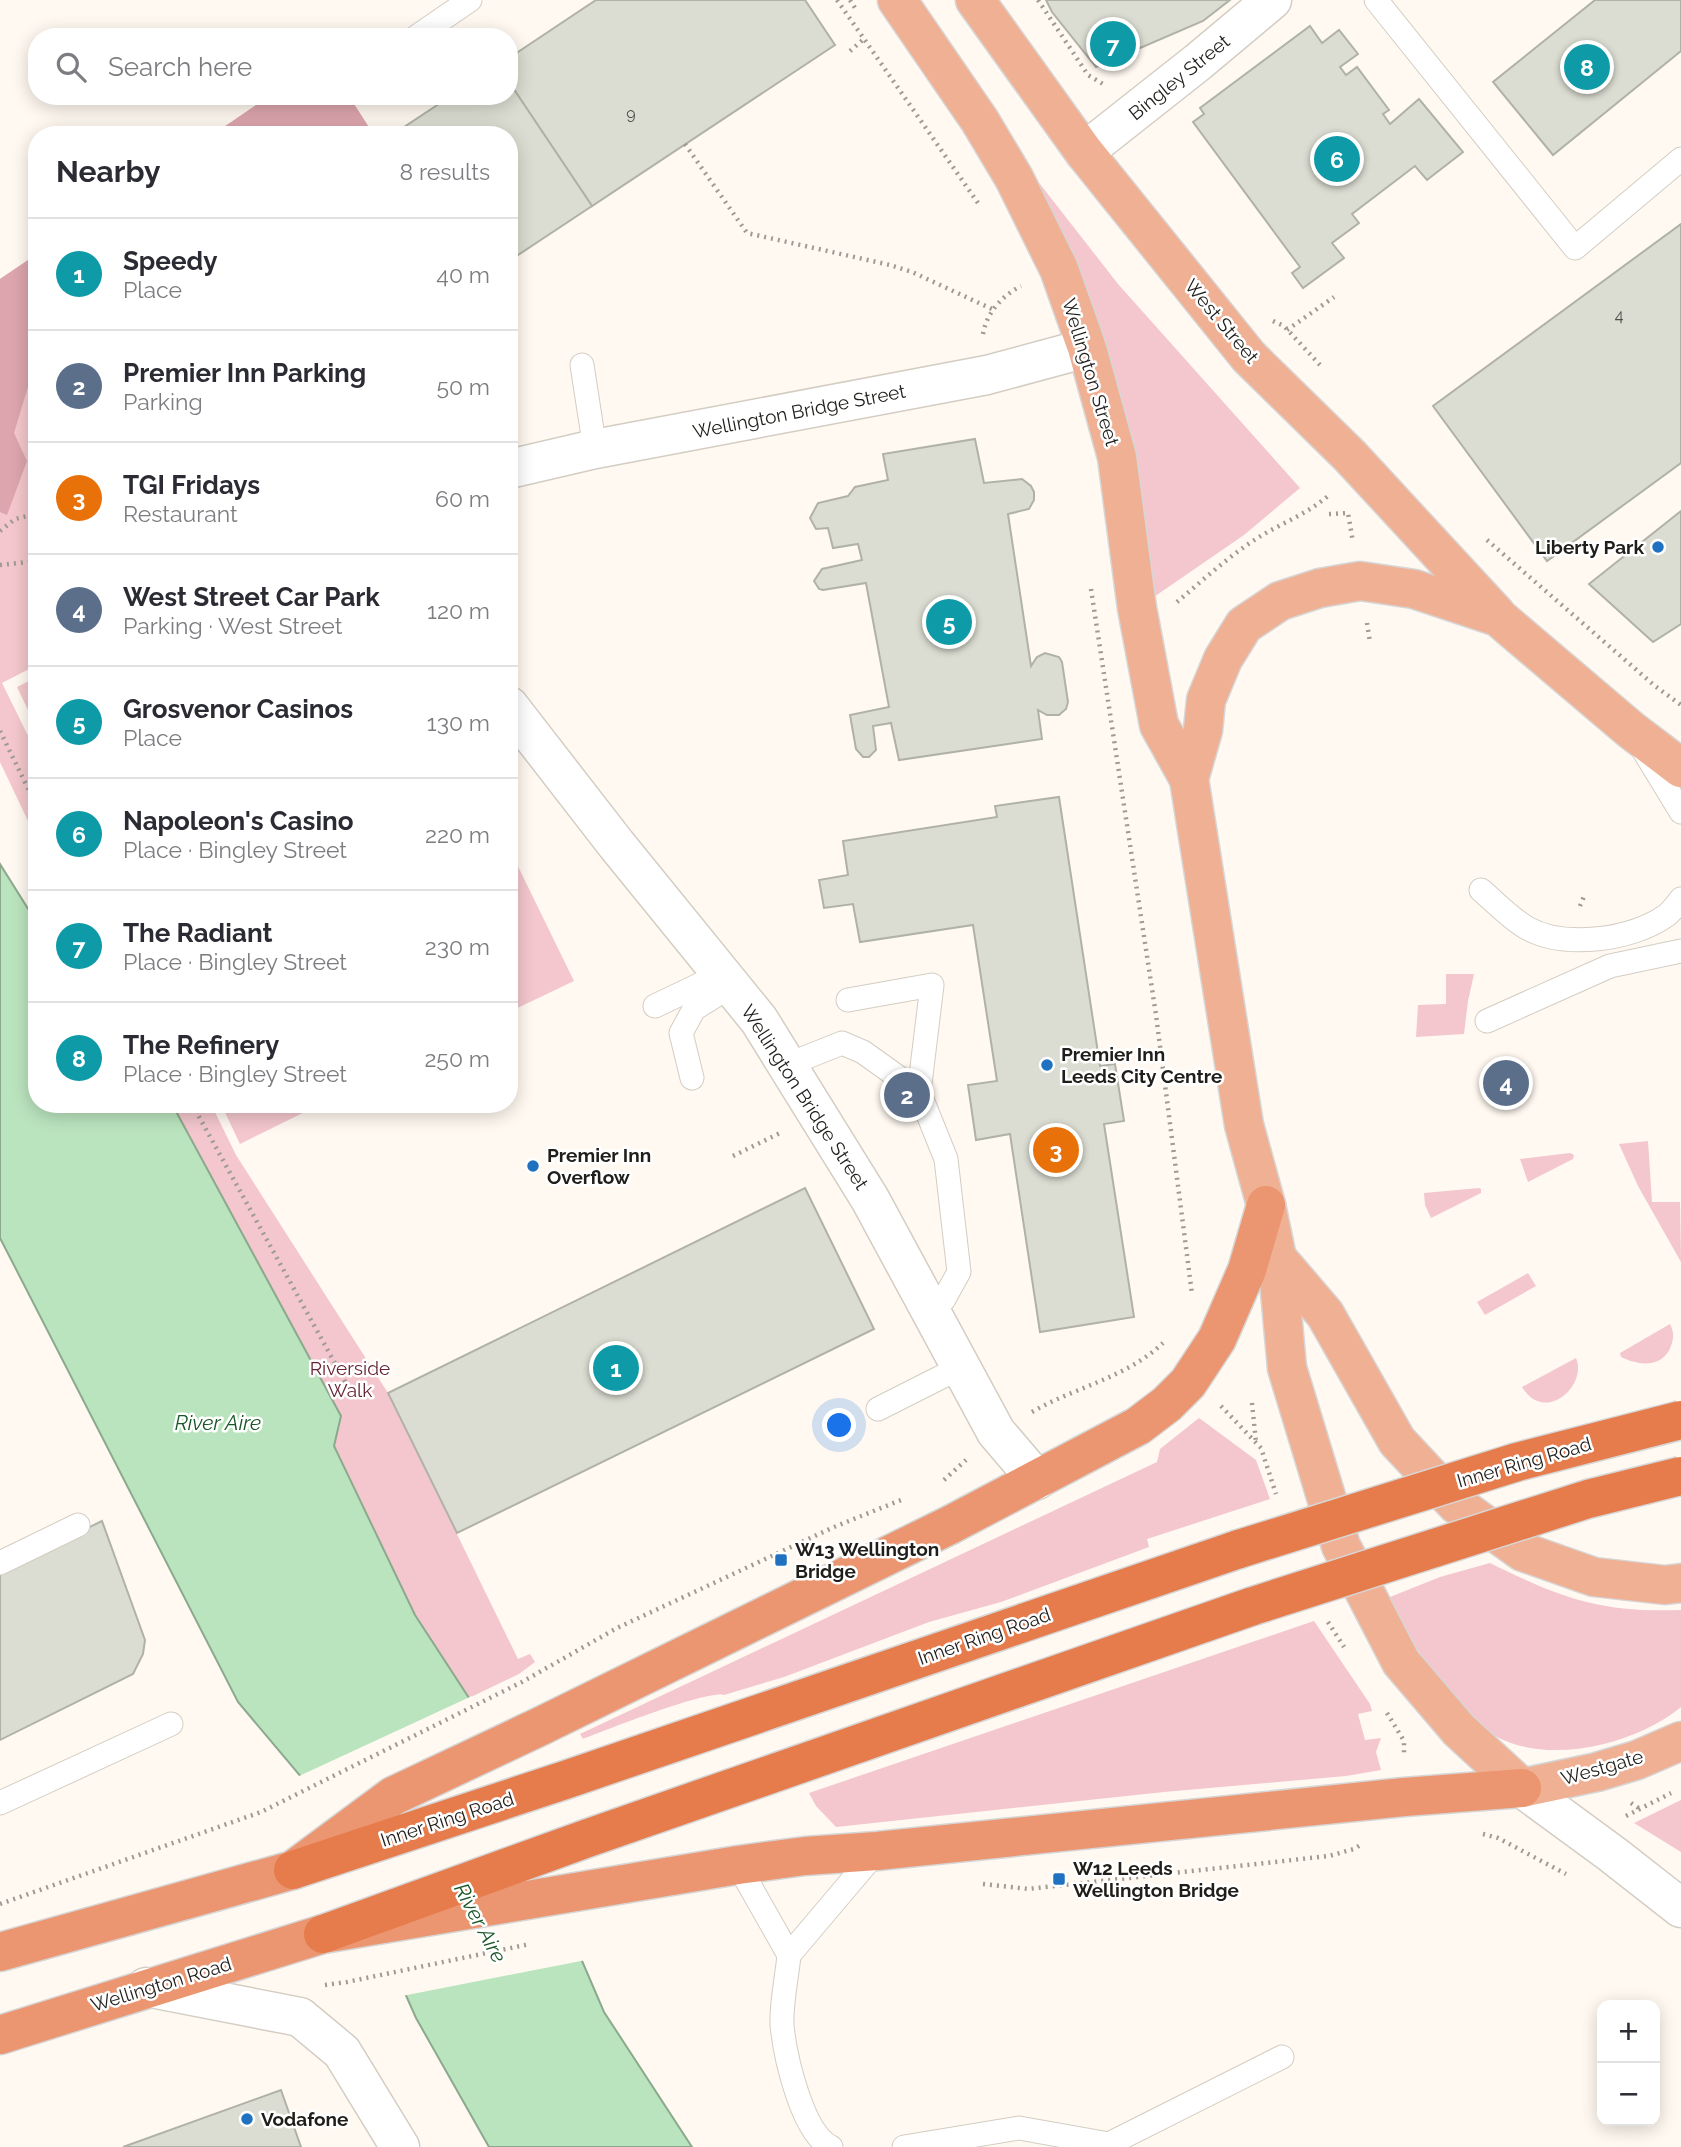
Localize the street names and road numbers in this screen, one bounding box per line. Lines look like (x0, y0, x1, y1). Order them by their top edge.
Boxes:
street label: Bingley Street (1124, 29, 1234, 124)
street label: West Street (1181, 275, 1264, 368)
street label: Wellington Street (1058, 296, 1124, 449)
street label: Wellington Bridge Street (691, 379, 908, 442)
street label: Wellington Bridge Street (737, 1000, 873, 1194)
street label: Inner Ring Road (1454, 1432, 1594, 1492)
street label: Inner Ring Road (915, 1603, 1053, 1669)
street label: Westgate (1558, 1745, 1646, 1789)
street label: Inner Ring Road (378, 1787, 516, 1851)
street label: Wellington Road (88, 1952, 234, 2016)

